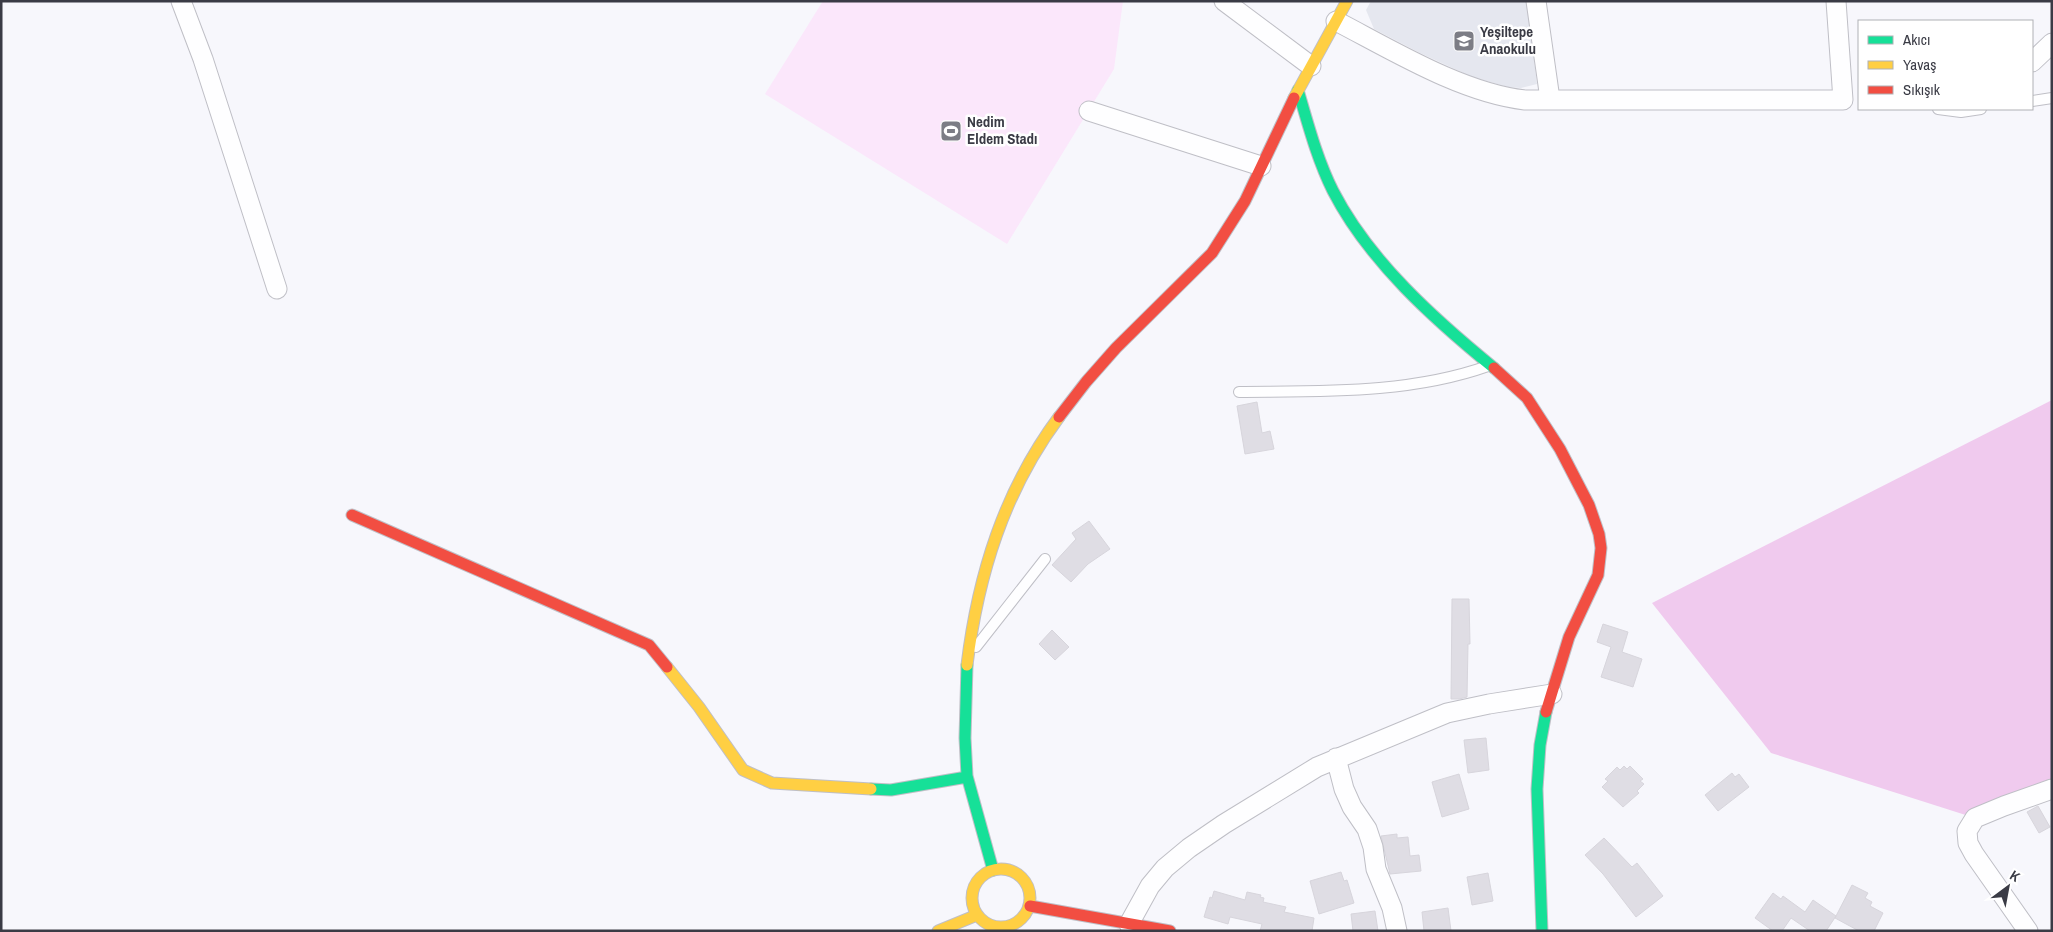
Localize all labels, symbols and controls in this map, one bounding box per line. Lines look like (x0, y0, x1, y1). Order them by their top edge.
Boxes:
legend (1858, 20, 2033, 110)
place label: Yeşiltepe Anaokulu (1480, 21, 1536, 59)
school or university icon: Yeşiltepe Anaokulu (1452, 29, 1476, 53)
text: Akıcı (1902, 29, 1930, 50)
text: Yavaş (1903, 54, 1936, 75)
text: Sıkışık (1903, 79, 1941, 100)
place label: Nedim Eldem Stadı (967, 111, 1037, 149)
sports icon: Nedim Eldem Stadı (939, 119, 963, 143)
north arrow (1983, 862, 2033, 912)
text: K (2007, 866, 2024, 886)

